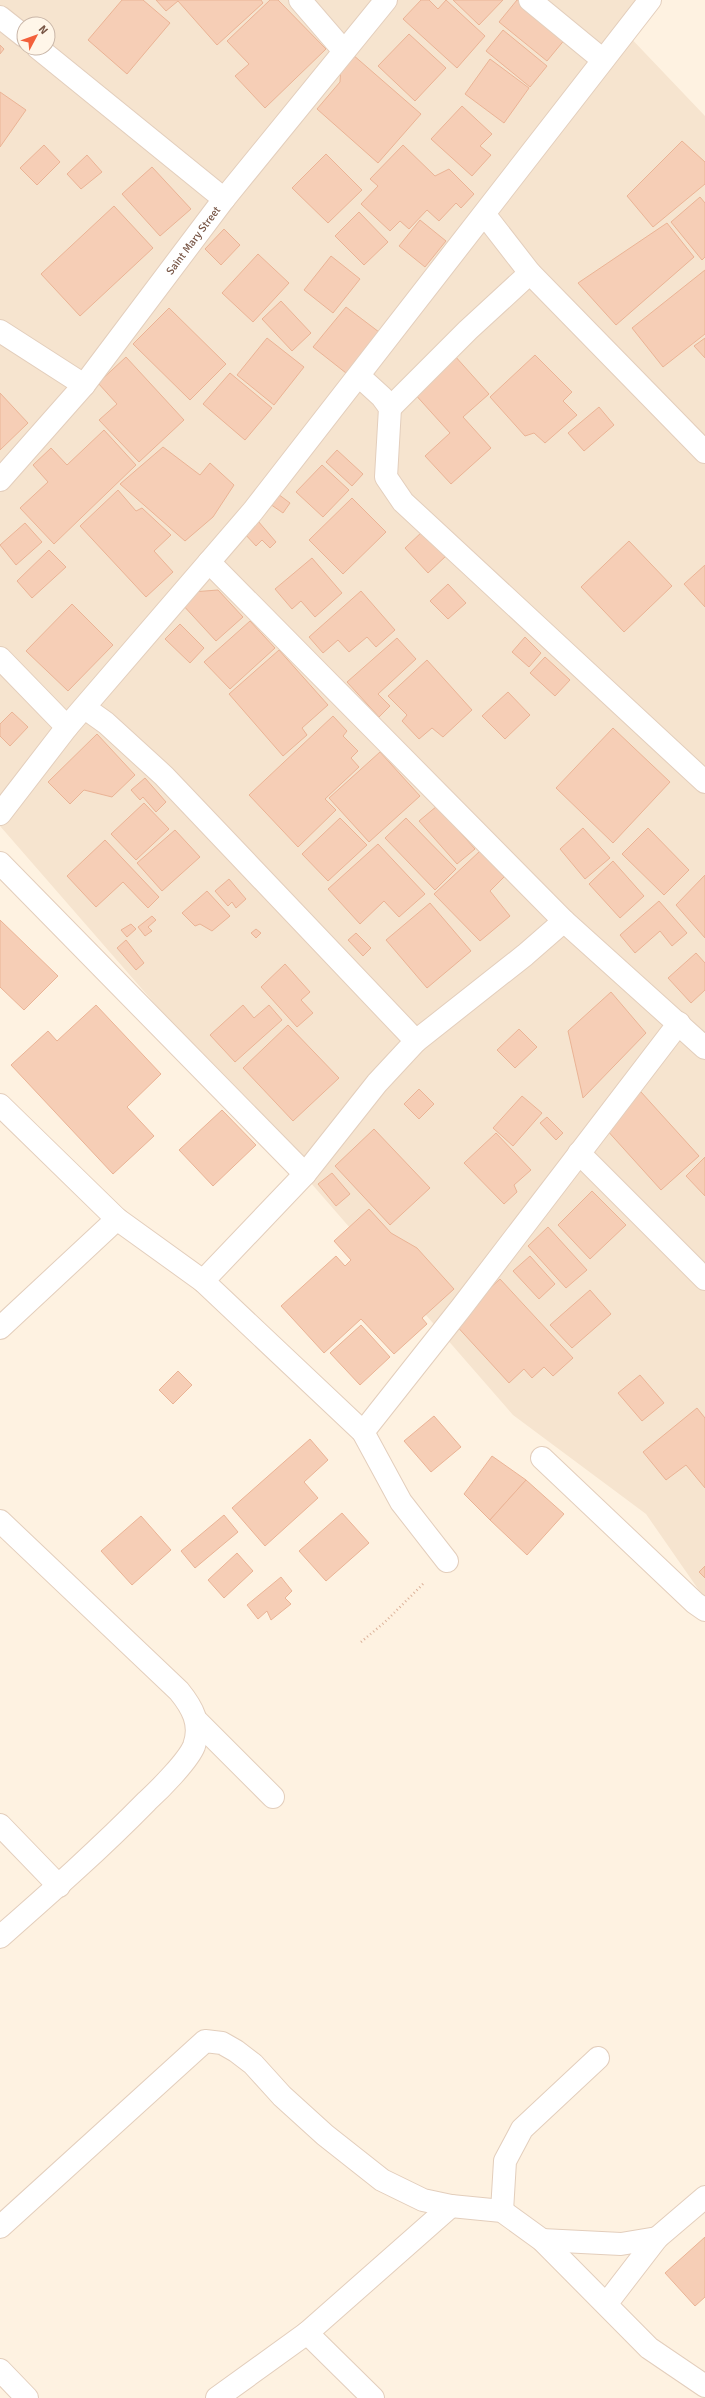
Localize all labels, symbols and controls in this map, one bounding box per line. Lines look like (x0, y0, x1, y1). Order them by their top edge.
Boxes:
north arrow (16, 16, 56, 56)
text: N (36, 23, 51, 37)
street label: Saint Mary Street (163, 204, 223, 277)

